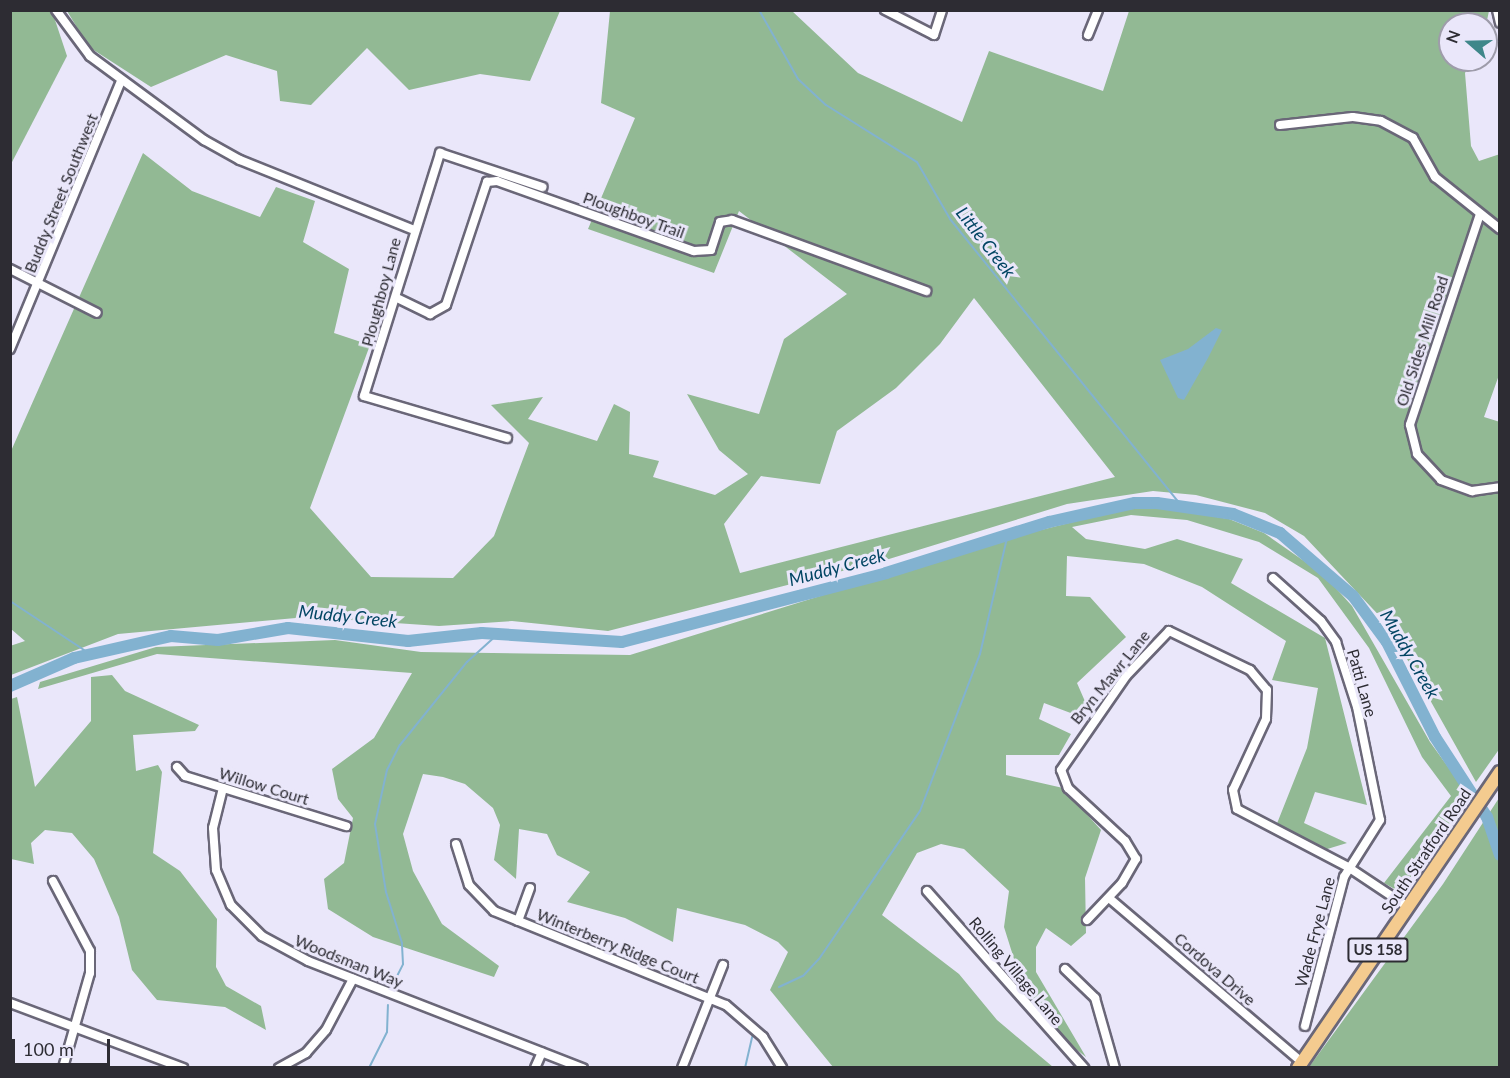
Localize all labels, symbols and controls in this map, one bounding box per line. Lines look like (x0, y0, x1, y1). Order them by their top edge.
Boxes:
north arrow (1438, 12, 1498, 72)
text: N (1441, 27, 1464, 45)
street label: Buddy Street Southwest (20, 110, 102, 276)
street label: Ploughboy Trail (580, 188, 688, 242)
water label: Little Creek (952, 202, 1020, 282)
street label: Ploughboy Lane (357, 235, 405, 349)
street label: Old Sides Mill Road (1392, 273, 1452, 409)
water label: Muddy Creek (786, 544, 888, 590)
water label: Muddy Creek (297, 600, 399, 632)
water label: Muddy Creek (1376, 606, 1444, 702)
street label: Bryn Mawr Lane (1066, 626, 1154, 728)
street label: Patti Lane (1343, 647, 1381, 719)
street label: Willow Court (216, 763, 312, 809)
street label: South Stratford Road (1377, 785, 1475, 917)
street label: Wade Frye Lane (1291, 875, 1339, 989)
street label: Winterberry Ridge Court (534, 904, 702, 988)
street label: Rolling Village Lane (965, 913, 1067, 1029)
street label: Cordova Drive (1171, 929, 1259, 1009)
street label: Woodsman Way (292, 930, 406, 992)
road number: US 158 (1346, 938, 1410, 962)
scale bar (15, 1027, 112, 1065)
text: 100 m (23, 1038, 74, 1060)

